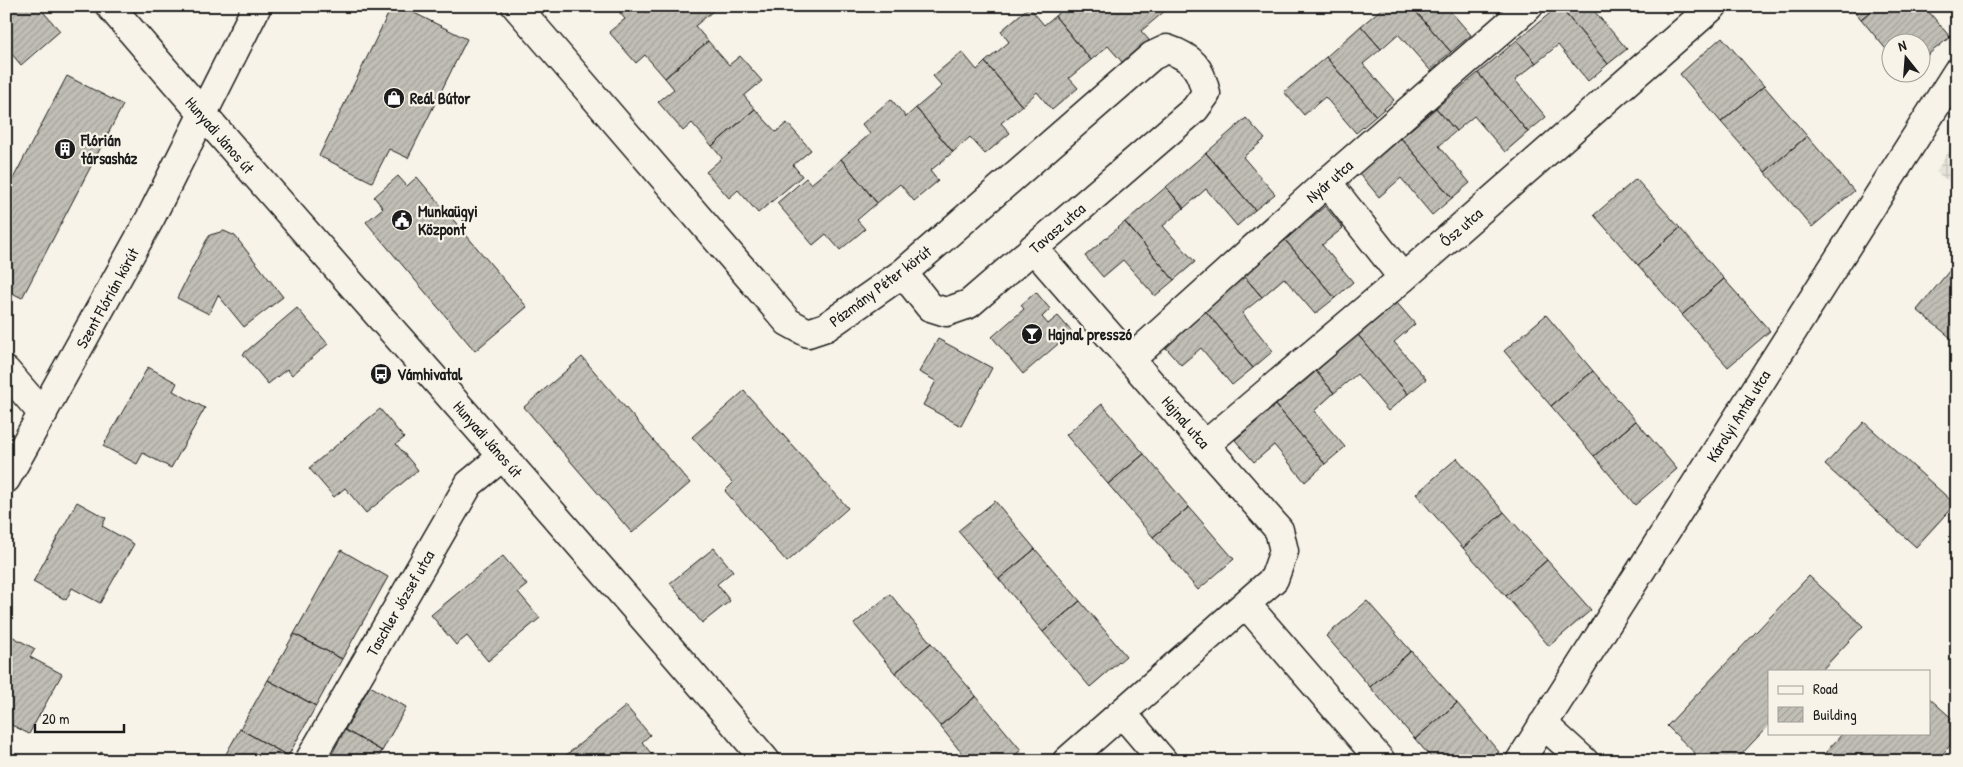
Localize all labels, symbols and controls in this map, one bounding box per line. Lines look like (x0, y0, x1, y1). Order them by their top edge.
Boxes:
north arrow (1880, 32, 1930, 82)
text: N (1896, 35, 1909, 55)
shop icon: Reál Bútor (382, 86, 406, 110)
place label: Reál Bútor (410, 87, 471, 109)
street label: Hunyadi János út (180, 92, 260, 179)
place label: Flórián társasház (80, 129, 138, 169)
building icon: Flórián társasház (53, 137, 77, 161)
street label: Nyár utca (1301, 154, 1357, 208)
street label: Tavasz utca (1024, 198, 1090, 258)
place label: Munkaügyi Központ (418, 200, 478, 241)
street label: Ősz utca (1435, 202, 1487, 252)
public building icon: Munkaügyi Központ (390, 208, 414, 232)
street label: Pázmány Péter körút (824, 240, 936, 332)
street label: Szent Flórián körút (70, 243, 144, 352)
bar icon: Hajnal presszó (1020, 322, 1044, 346)
place label: Hajnal presszó (1048, 323, 1133, 346)
bus stop icon: Vámhivatal (369, 362, 393, 386)
place label: Vámhivatal (397, 363, 463, 385)
street label: Károlyi Antal utca (1701, 366, 1775, 466)
street label: Hajnal utca (1157, 391, 1215, 453)
street label: Hunyadi János út (448, 396, 528, 483)
street label: Taschler József utca (361, 546, 439, 660)
legend (1768, 670, 1930, 734)
text: Road (1813, 678, 1838, 699)
scale bar (35, 702, 124, 734)
text: Building (1813, 704, 1857, 725)
text: 20 m (42, 708, 69, 729)

